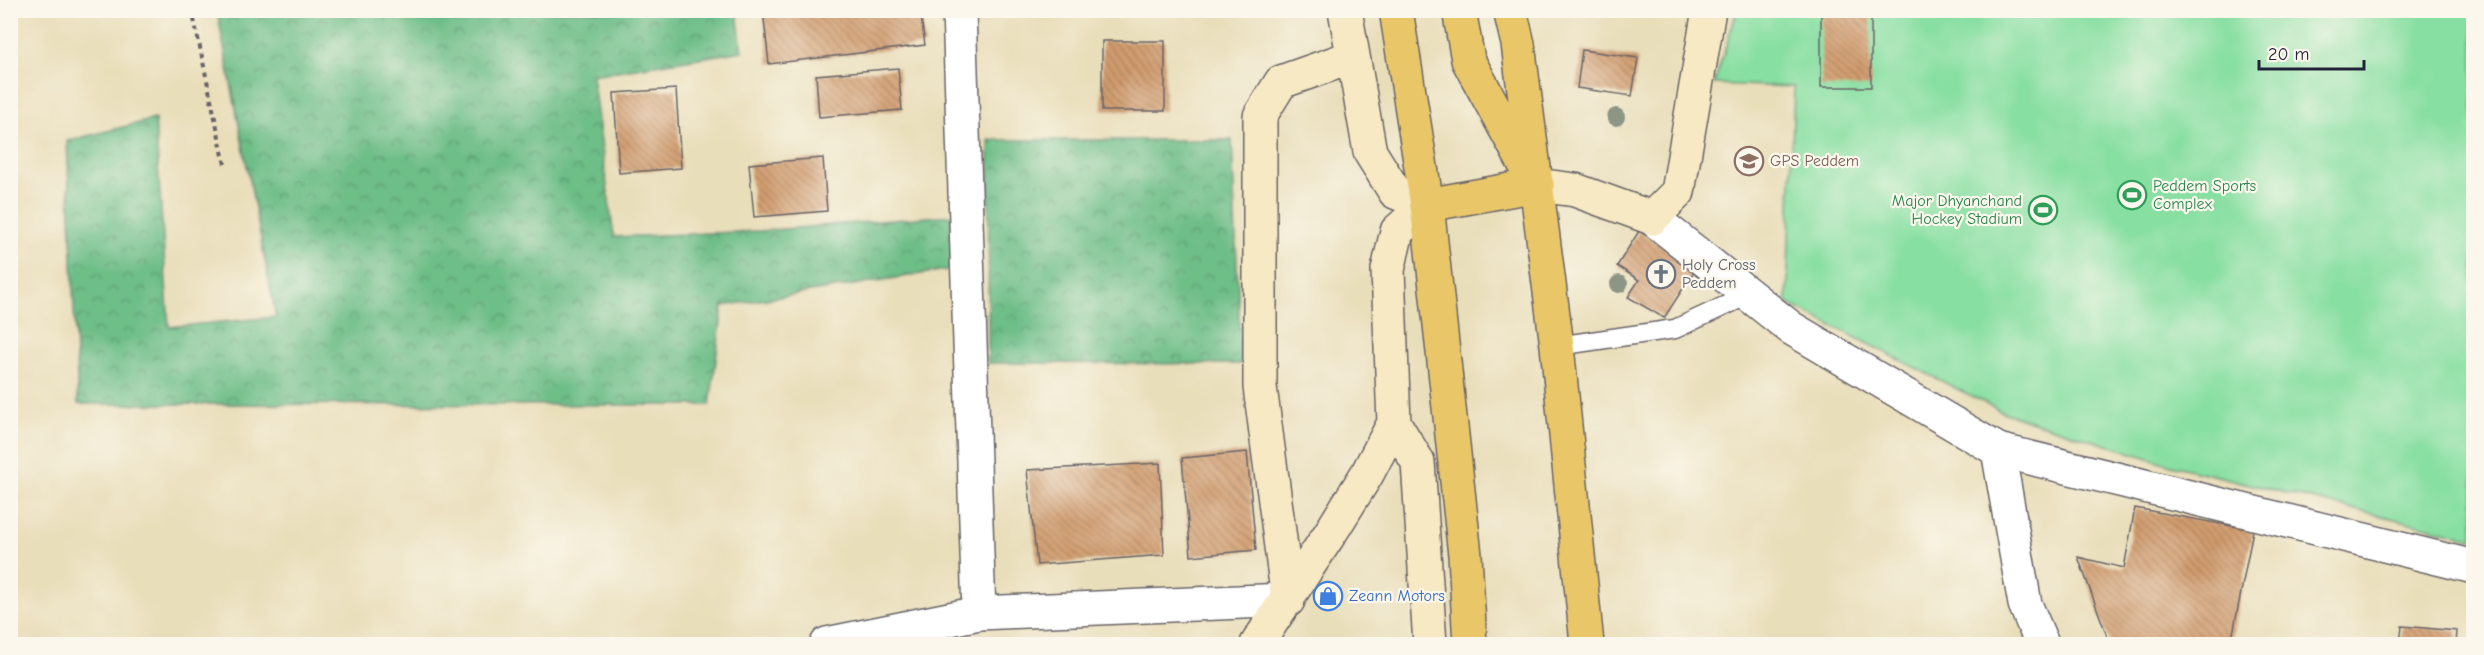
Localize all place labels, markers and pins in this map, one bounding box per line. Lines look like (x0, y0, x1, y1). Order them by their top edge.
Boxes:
school or university icon: GPS Peddem (1733, 145, 1765, 177)
place label: GPS Peddem (1770, 152, 1859, 170)
place label: Peddem Sports Complex (2153, 177, 2257, 213)
sports icon: Peddem Sports Complex (2116, 179, 2148, 211)
place label: Major Dhyanchand Hockey Stadium (1892, 192, 2022, 228)
sports icon: Major Dhyanchand Hockey Stadium (2027, 194, 2059, 226)
place label: Holy Cross Peddem (1682, 256, 1756, 292)
church icon: Holy Cross Peddem (1645, 258, 1677, 290)
shop icon: Zeann Motors (1312, 580, 1344, 612)
place label: Zeann Motors (1349, 587, 1445, 605)

